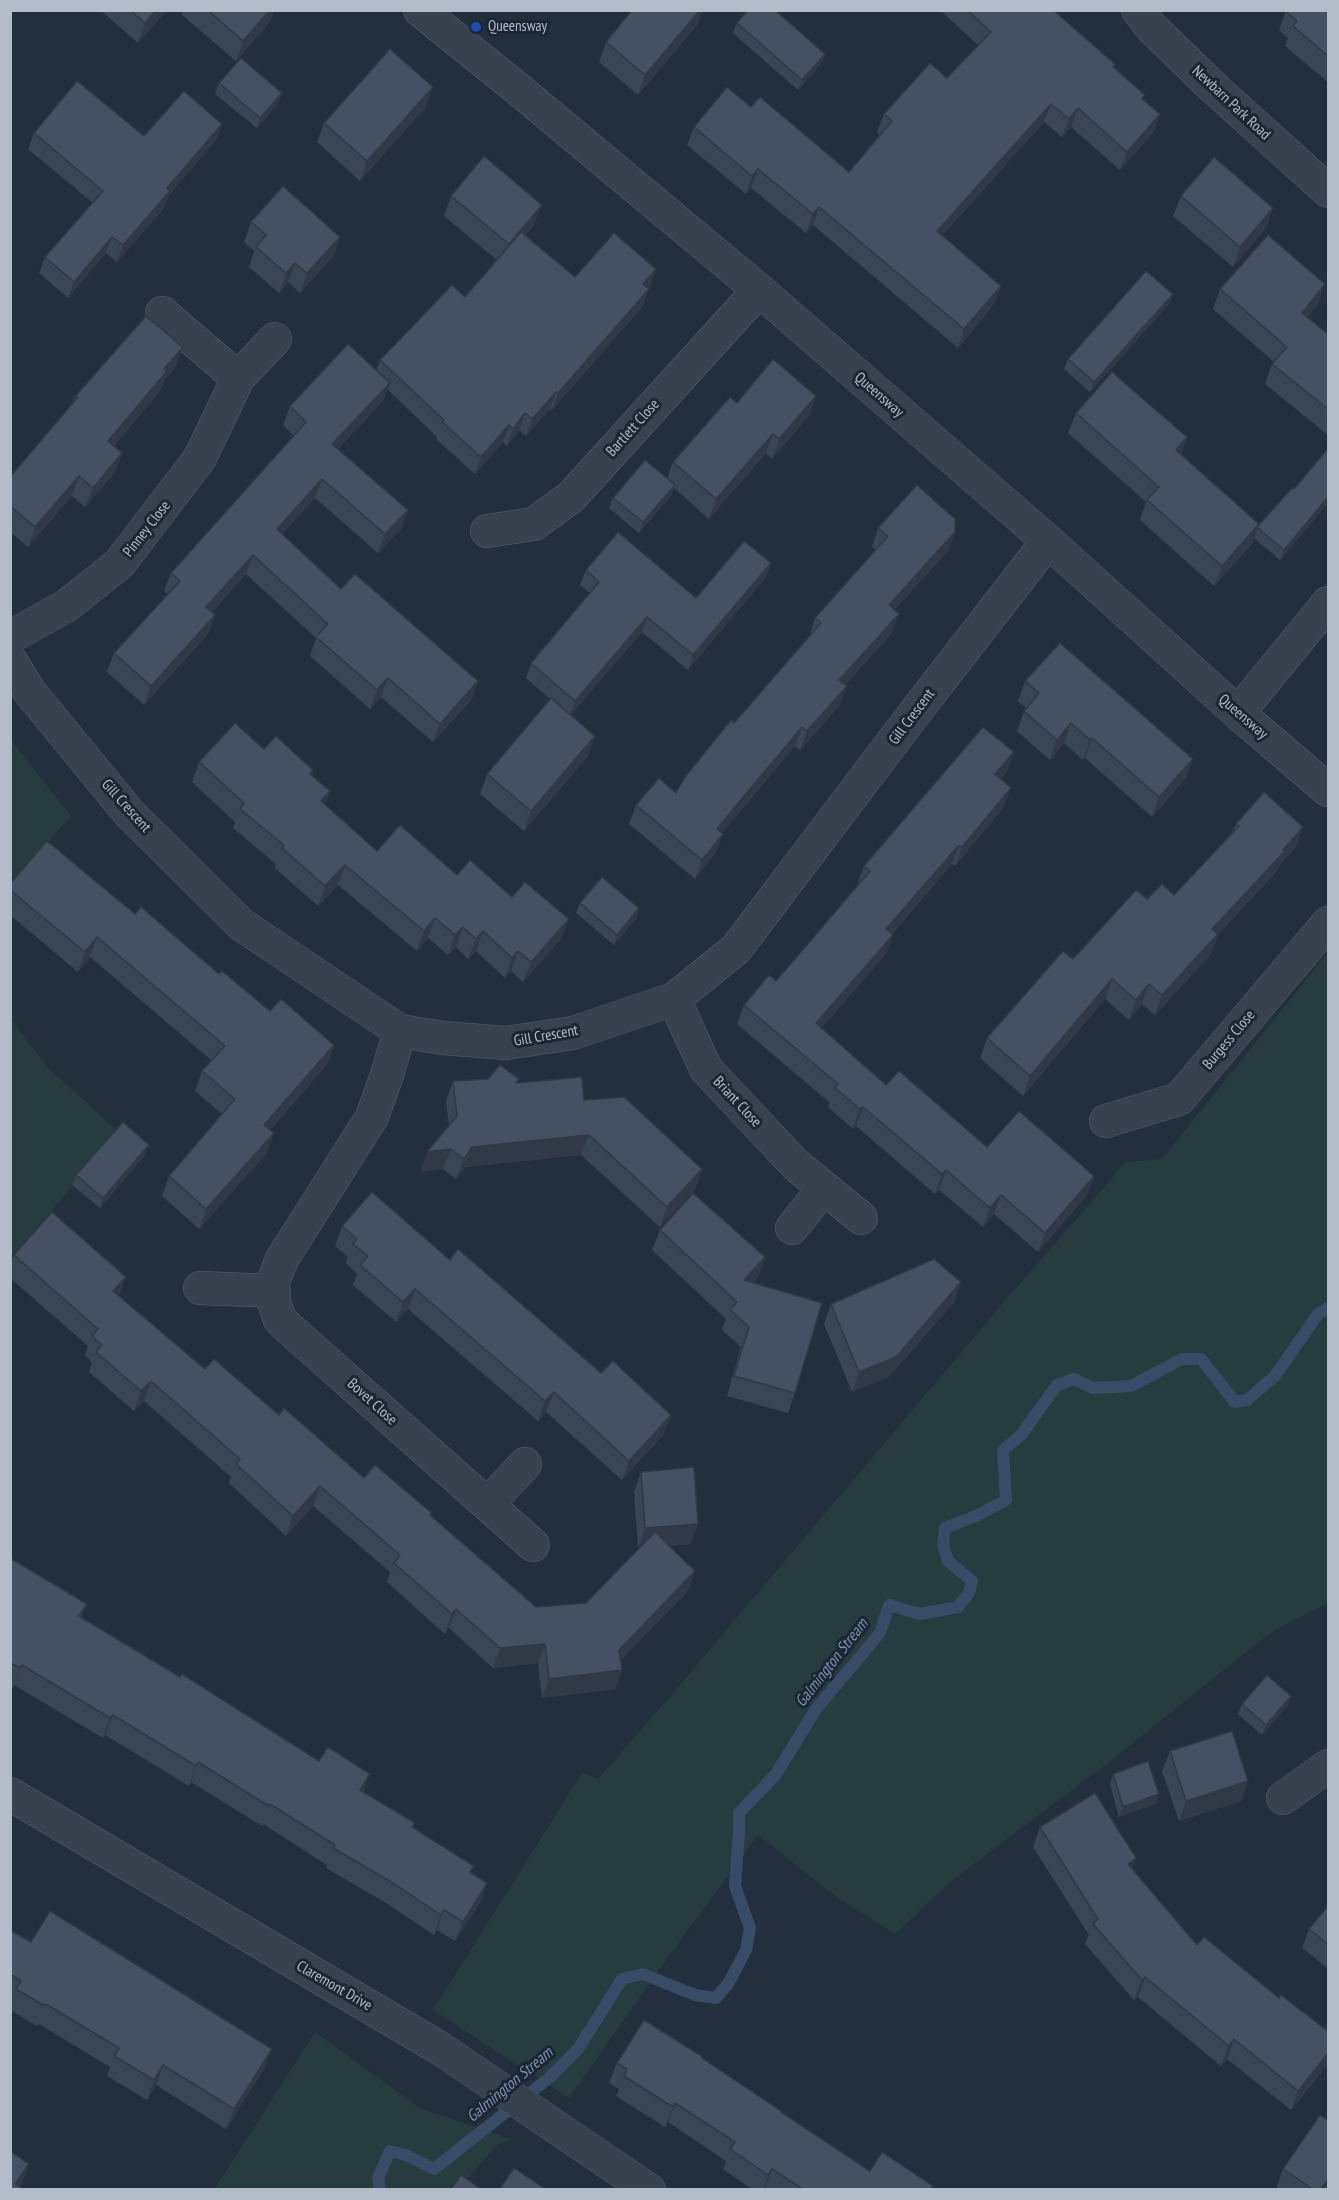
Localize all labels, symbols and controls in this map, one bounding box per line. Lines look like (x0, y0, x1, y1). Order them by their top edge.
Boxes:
place label: Queensway (488, 18, 547, 36)
marker: Queensway (469, 20, 483, 34)
street label: Newbarn Park Road (1188, 62, 1274, 144)
street label: Queensway (851, 369, 907, 421)
street label: Bartlett Close (603, 396, 663, 460)
street label: Pinney Close (120, 497, 174, 561)
street label: Gill Crescent (885, 686, 939, 748)
street label: Queensway (1215, 691, 1271, 743)
street label: Gill Crescent (98, 776, 154, 836)
street label: Burgess Close (1199, 1007, 1259, 1073)
street label: Gill Crescent (513, 1022, 579, 1050)
street label: Briant Close (709, 1073, 765, 1131)
street label: Bovet Close (343, 1375, 401, 1429)
water label: Galmington Stream (792, 1615, 872, 1711)
street label: Claremont Drive (293, 1957, 375, 2015)
water label: Galmington Stream (463, 2043, 557, 2127)

